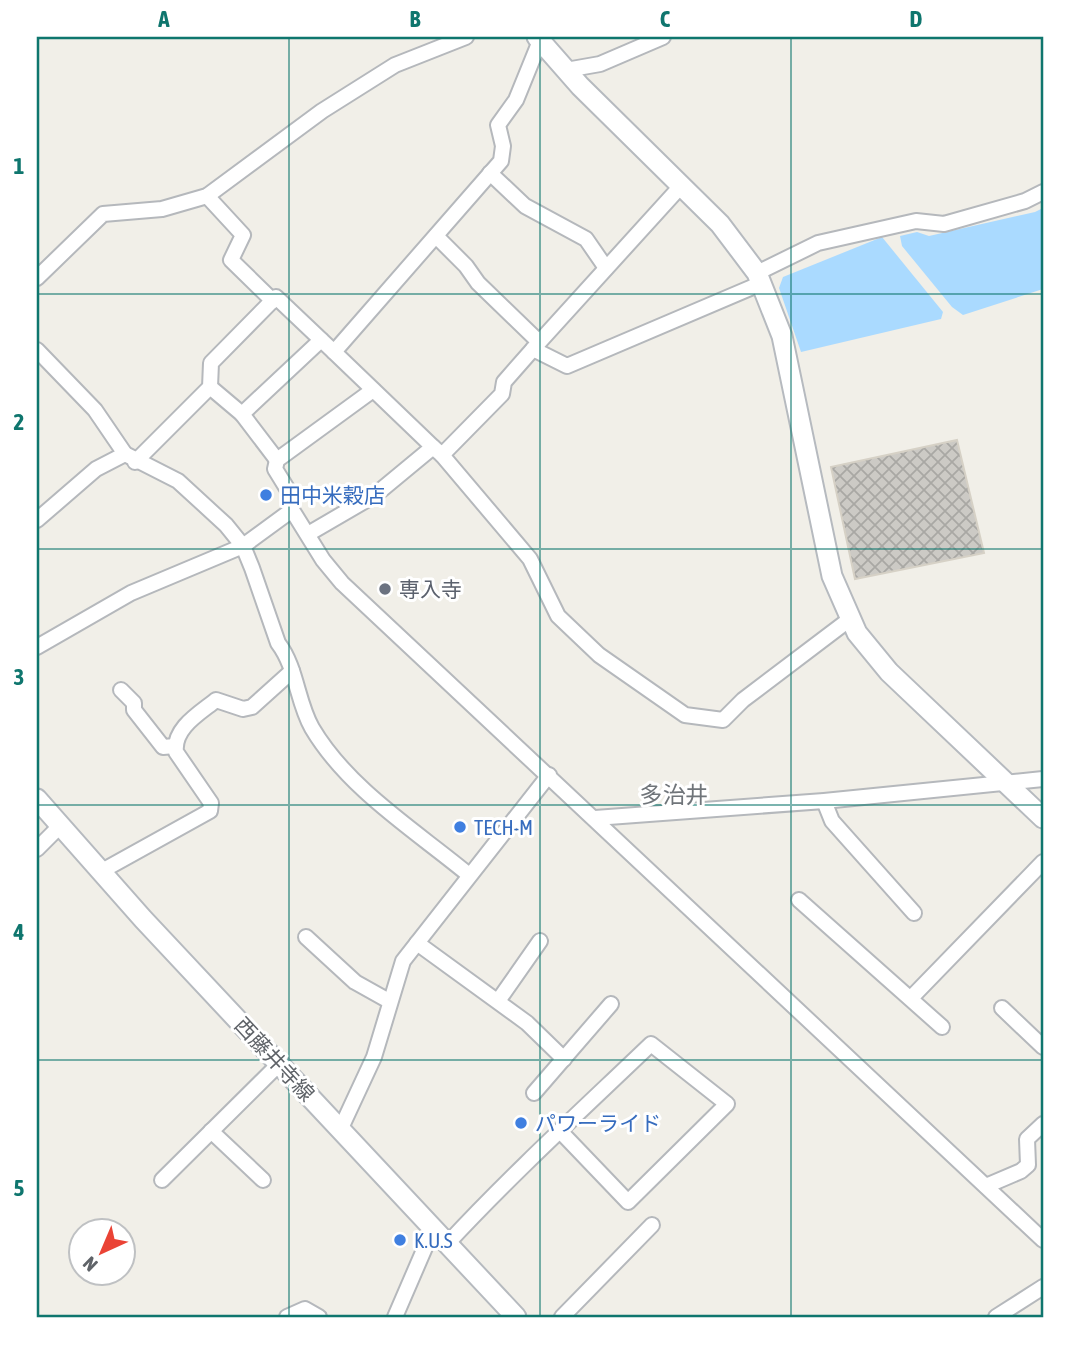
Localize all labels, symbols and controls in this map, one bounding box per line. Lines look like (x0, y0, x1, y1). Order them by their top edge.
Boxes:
text: A (157, 6, 170, 32)
text: B (410, 6, 421, 32)
text: C (660, 6, 671, 32)
text: D (910, 6, 923, 32)
text: 1 (14, 153, 25, 179)
text: 2 (14, 409, 24, 435)
place label: 田中米穀店 (280, 483, 385, 507)
marker: 田中米穀店 (258, 487, 274, 503)
place label: 専入寺 (399, 577, 462, 601)
marker: 専入寺 (377, 581, 393, 597)
text: 3 (14, 664, 24, 690)
district label: 多治井 (640, 782, 709, 808)
place label: TECH-M (474, 815, 533, 839)
marker: TECH-M (452, 819, 468, 835)
text: 4 (13, 919, 25, 945)
street label: 西藤井寺線 (230, 1012, 320, 1106)
place label: パワーライド (535, 1111, 661, 1135)
marker: パワーライド (513, 1115, 529, 1131)
text: 5 (14, 1175, 25, 1201)
north arrow (66, 1218, 136, 1288)
place label: K.U.S (414, 1228, 453, 1252)
marker: K.U.S (392, 1232, 408, 1248)
text: N (79, 1252, 102, 1276)

